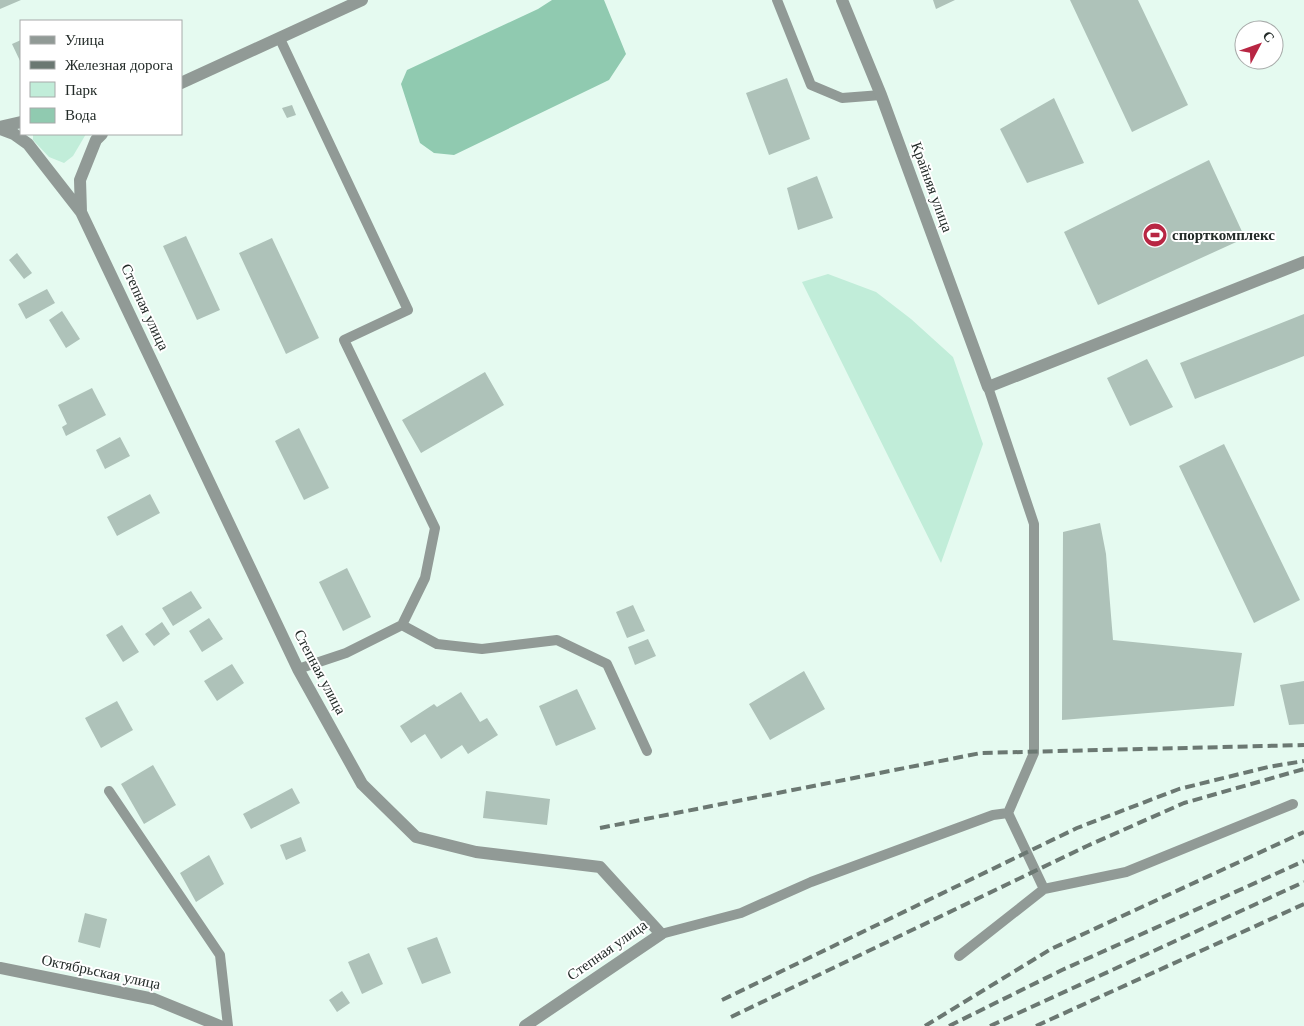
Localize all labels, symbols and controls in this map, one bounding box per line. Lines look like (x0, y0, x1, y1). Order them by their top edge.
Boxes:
legend (20, 20, 182, 135)
north arrow (1234, 20, 1284, 70)
text: С (1259, 28, 1277, 46)
text: Улица (65, 32, 104, 48)
text: Железная дорога (65, 57, 173, 73)
text: Парк (65, 82, 98, 98)
text: Вода (65, 107, 97, 123)
street label: Крайняя улица (908, 140, 956, 235)
sports icon: спорткомплекс (1142, 222, 1168, 248)
place label: спорткомплекс (1172, 227, 1275, 243)
street label: Степная улица (118, 261, 172, 353)
street label: Степная улица (291, 627, 349, 717)
street label: Степная улица (564, 916, 650, 983)
street label: Октябрьская улица (40, 952, 162, 992)

